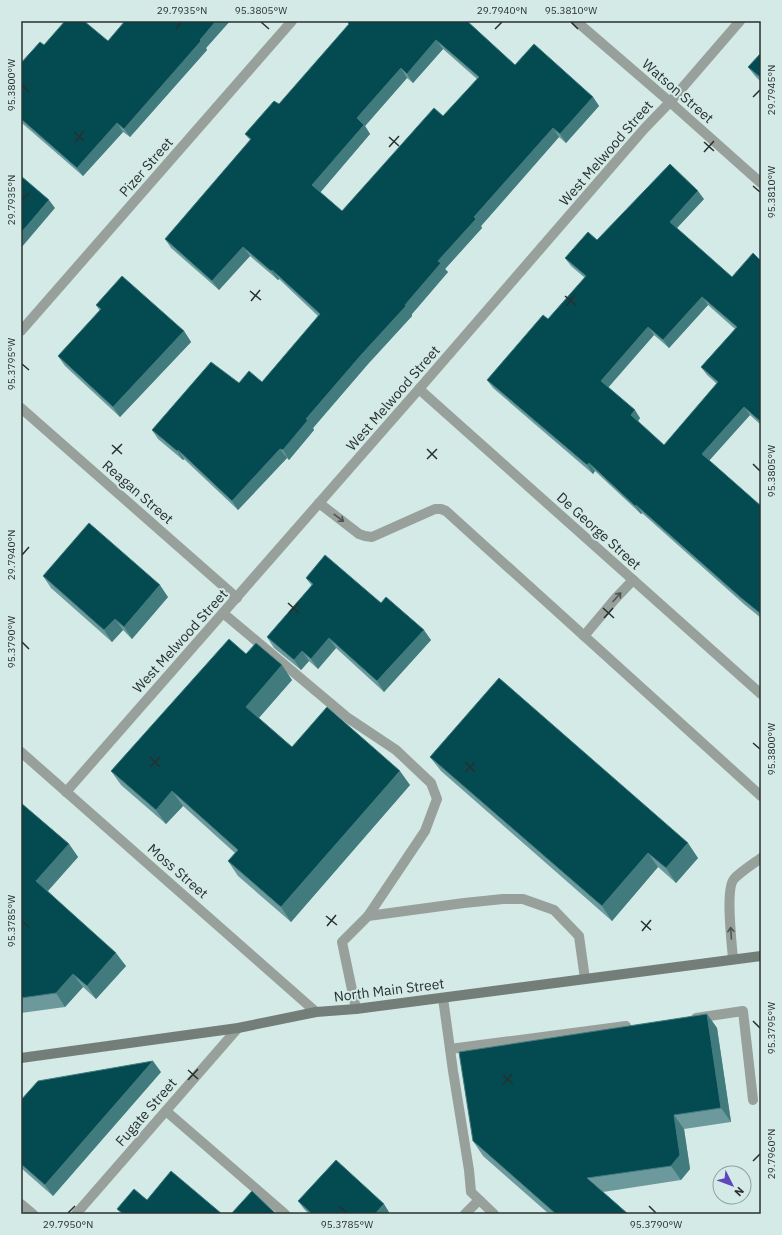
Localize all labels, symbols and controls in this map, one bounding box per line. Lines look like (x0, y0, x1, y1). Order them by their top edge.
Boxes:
text: 29.7935°N (157, 4, 207, 17)
text: 95.3805°W (235, 4, 287, 17)
text: 29.7940°N (477, 4, 527, 17)
text: 95.3810°W (545, 4, 597, 17)
street label: Watson Street (638, 55, 718, 127)
text: 95.3800°W (5, 59, 18, 111)
text: 29.7945°N (765, 65, 778, 115)
street label: West Melwood Street (555, 97, 657, 209)
street label: Pizer Street (115, 134, 177, 200)
text: 95.3810°W (765, 166, 778, 218)
text: 29.7935°N (5, 175, 18, 225)
text: 95.3795°W (5, 338, 18, 390)
street label: West Melwood Street (342, 342, 444, 454)
text: 95.3805°W (765, 445, 778, 497)
street label: Reagan Street (99, 456, 177, 528)
street label: De George Street (553, 488, 645, 574)
one-way arrow (334, 514, 345, 523)
text: 29.7940°N (5, 530, 18, 580)
street label: West Melwood Street (129, 585, 232, 697)
one-way arrow (613, 592, 622, 602)
text: 95.3790°W (5, 616, 18, 668)
text: 95.3800°W (765, 723, 778, 775)
street label: Moss Street (144, 840, 212, 902)
text: 95.3785°W (5, 895, 18, 947)
one-way arrow (728, 927, 735, 940)
street label: North Main Street (333, 974, 445, 1006)
text: 95.3795°W (765, 1002, 778, 1054)
street label: Fugate Street (111, 1074, 181, 1150)
text: 29.7960°N (765, 1129, 778, 1179)
north arrow (712, 1165, 752, 1205)
text: N (732, 1184, 747, 1199)
text: 29.7950°N (43, 1218, 93, 1231)
text: 95.3785°W (321, 1218, 373, 1231)
text: 95.3790°W (630, 1218, 682, 1231)

